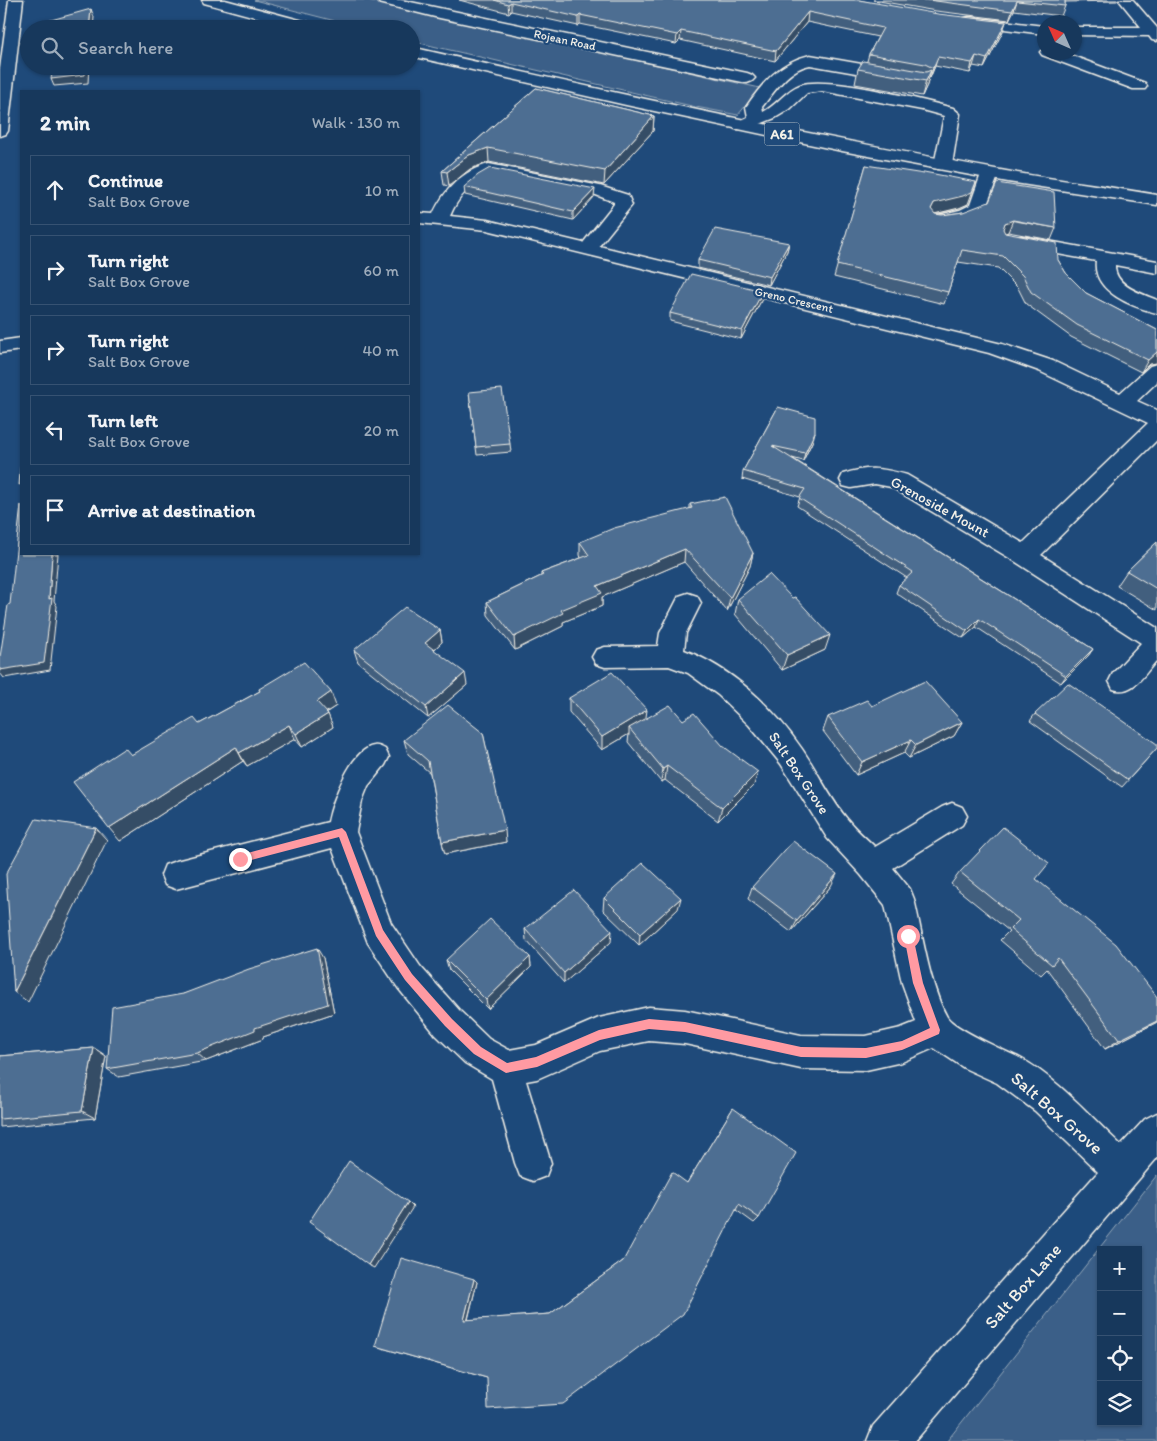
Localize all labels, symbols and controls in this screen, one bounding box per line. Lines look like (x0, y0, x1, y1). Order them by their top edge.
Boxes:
north arrow (1037, 15, 1082, 60)
search box (20, 20, 420, 75)
street label: Rojean Road (533, 27, 598, 54)
icon: search (38, 34, 66, 62)
text: Search here (78, 36, 173, 59)
text: 2 min (40, 110, 90, 135)
text: Walk · 130 m (312, 113, 400, 132)
road number: A61 (764, 122, 800, 146)
text: Continue (88, 169, 163, 192)
icon: ahead (41, 176, 69, 204)
text: 10 m (365, 181, 399, 200)
text: Salt Box Grove (88, 192, 190, 211)
text: Turn right (88, 249, 169, 272)
icon: right (41, 256, 69, 284)
text: 60 m (364, 261, 399, 280)
text: Salt Box Grove (88, 272, 190, 291)
street label: Greno Crescent (753, 284, 835, 316)
text: Turn right (88, 329, 169, 352)
icon: right (41, 336, 69, 364)
text: 40 m (362, 341, 399, 360)
text: Salt Box Grove (88, 352, 190, 371)
text: Turn left (88, 409, 158, 432)
icon: left (41, 416, 69, 444)
text: 20 m (364, 421, 399, 440)
text: Salt Box Grove (88, 432, 190, 451)
street label: Grenoside Mount (888, 473, 993, 542)
icon: arrive (41, 496, 69, 524)
text: Arrive at destination (88, 499, 255, 522)
street label: Salt Box Grove (765, 728, 833, 818)
route end (229, 848, 252, 871)
route start (897, 925, 920, 948)
street label: Salt Box Grove (1007, 1067, 1107, 1159)
street label: Salt Box Lane (980, 1239, 1066, 1333)
map controls (1097, 1246, 1142, 1426)
button: + (1097, 1246, 1142, 1291)
button: − (1097, 1291, 1142, 1336)
button: locate (1097, 1336, 1142, 1381)
button: layers (1097, 1381, 1142, 1426)

